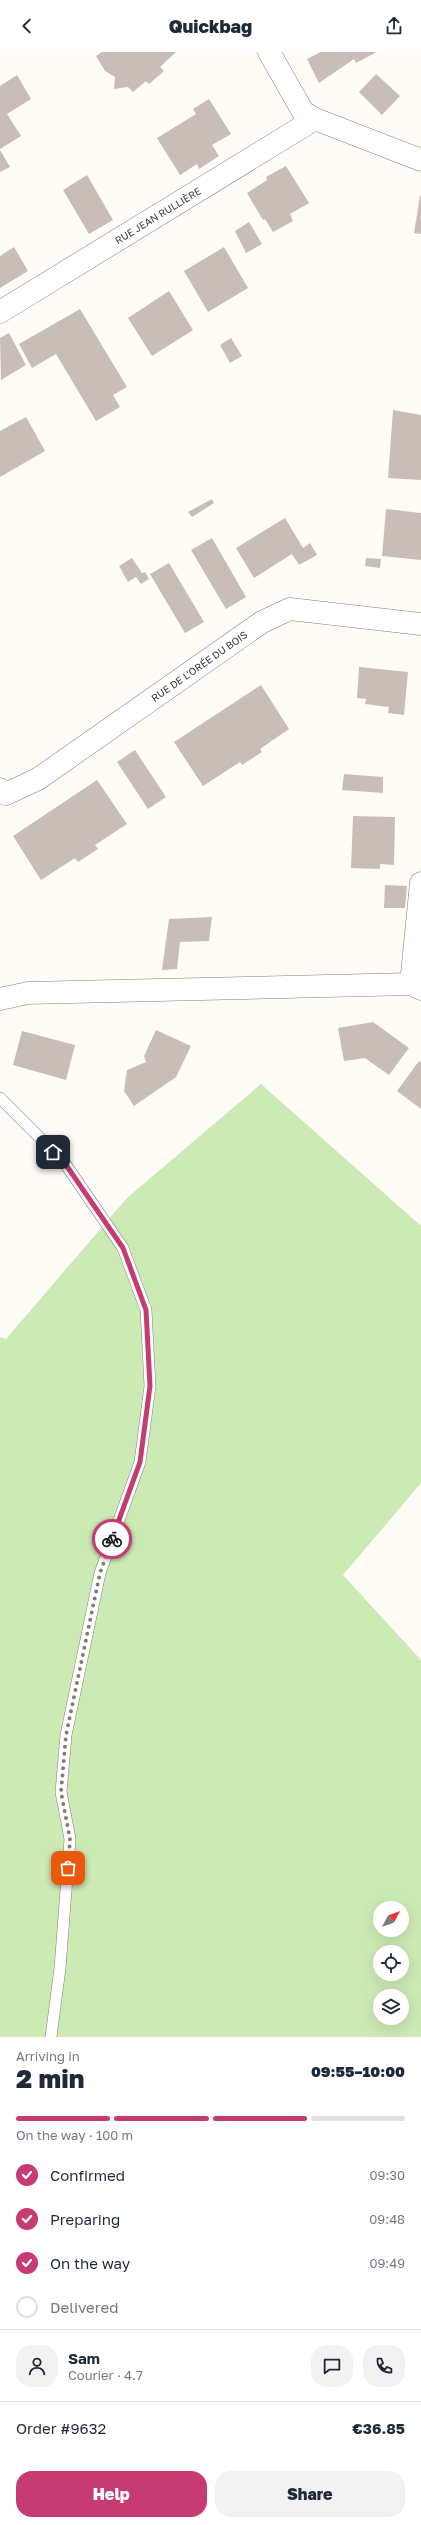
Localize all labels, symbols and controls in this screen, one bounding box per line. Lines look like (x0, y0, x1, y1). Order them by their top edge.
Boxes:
icon: back (16, 15, 38, 37)
text: Quickbag (169, 15, 252, 37)
icon: share (383, 15, 405, 37)
street label: RUE JEAN RULLIÈRE (113, 184, 203, 246)
street label: RUE DE L'ORÉE DU BOIS (149, 628, 250, 704)
pin (36, 1135, 70, 1169)
icon: home (42, 1141, 64, 1163)
courier (92, 1519, 132, 1559)
icon: bike (101, 1528, 123, 1550)
pin (51, 1851, 85, 1885)
icon: bag (57, 1857, 79, 1879)
north arrow (373, 1901, 409, 1937)
map controls (373, 1901, 409, 2025)
button: locate (373, 1945, 409, 1981)
button: layers (373, 1989, 409, 2025)
text: Arriving in (16, 2048, 80, 2064)
text: 09:55–10:00 (311, 2062, 405, 2080)
text: 2 min (16, 2063, 84, 2094)
text: On the way · 100 m (16, 2127, 133, 2143)
icon: check (16, 2164, 38, 2186)
text: Confirmed (50, 2166, 125, 2184)
text: 09:30 (370, 2167, 405, 2183)
icon: check (16, 2208, 38, 2230)
text: Preparing (50, 2210, 120, 2228)
text: 09:48 (369, 2211, 405, 2227)
icon: check (16, 2252, 38, 2274)
text: On the way (50, 2254, 130, 2272)
text: 09:49 (369, 2255, 405, 2271)
text: Delivered (50, 2298, 118, 2316)
button: person (16, 2345, 58, 2387)
button: chat (311, 2345, 353, 2387)
button: phone (363, 2345, 405, 2387)
text: Sam (68, 2349, 100, 2367)
text: Courier · 4.7 (68, 2367, 143, 2383)
text: Order #9632 (16, 2419, 106, 2437)
text: €36.85 (352, 2419, 405, 2437)
button: Help (16, 2471, 207, 2517)
button: Share (215, 2471, 405, 2517)

